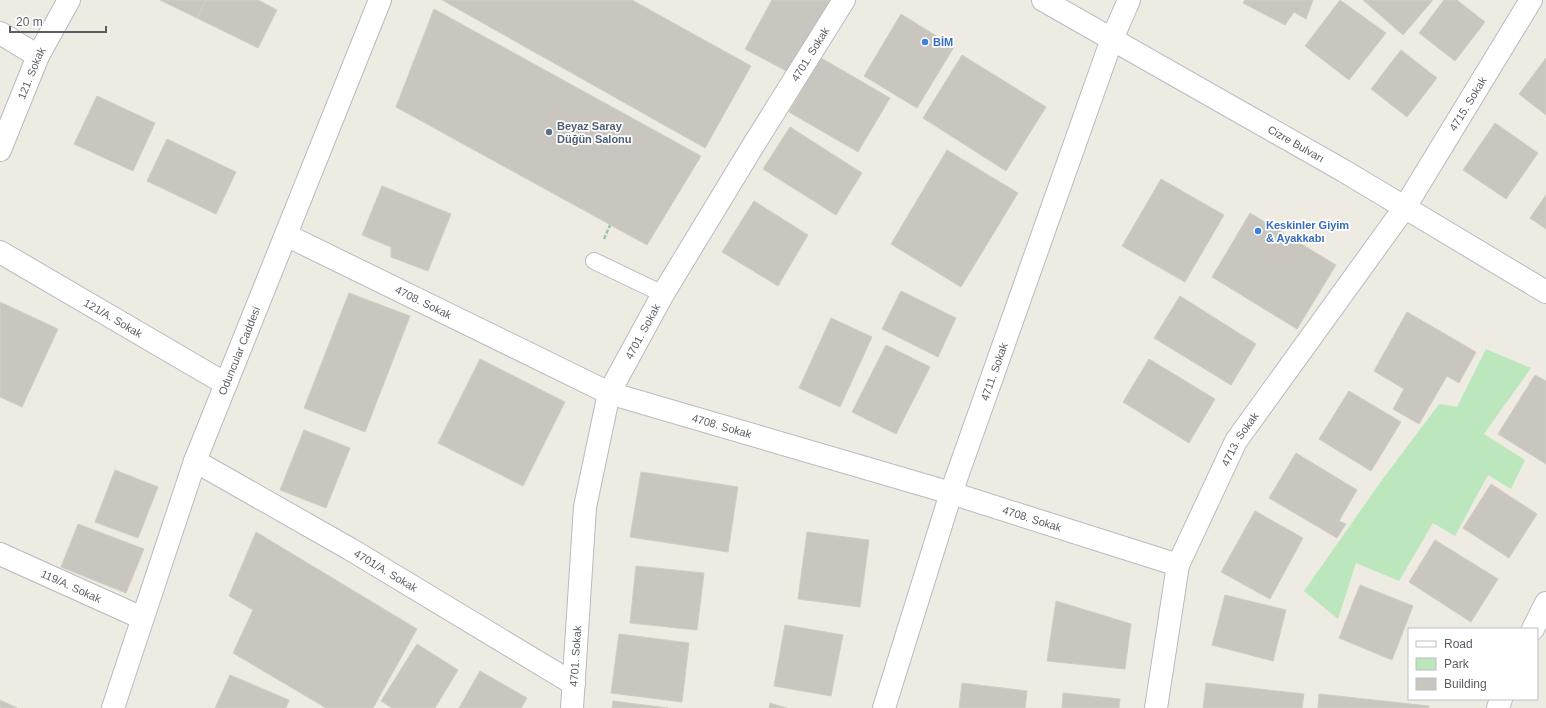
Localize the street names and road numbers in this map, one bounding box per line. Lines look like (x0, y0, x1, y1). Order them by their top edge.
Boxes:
street label: 4701. Sokak (789, 25, 832, 83)
street label: 121. Sokak (15, 45, 48, 101)
street label: 4715. Sokak (1447, 74, 1489, 133)
street label: Cizre Bulvarı (1266, 123, 1326, 165)
street label: 4708. Sokak (393, 283, 454, 321)
street label: 121/A. Sokak (82, 296, 145, 340)
street label: 4701. Sokak (623, 301, 663, 361)
street label: Oduncular Caddesi (216, 305, 262, 397)
street label: 4711. Sokak (978, 341, 1010, 402)
street label: 4713. Sokak (1219, 409, 1261, 468)
street label: 4708. Sokak (691, 412, 753, 440)
street label: 4708. Sokak (1001, 504, 1064, 534)
street label: 4701/A. Sokak (352, 547, 420, 594)
street label: 119/A. Sokak (39, 567, 104, 605)
street label: 4701. Sokak (567, 625, 583, 687)

